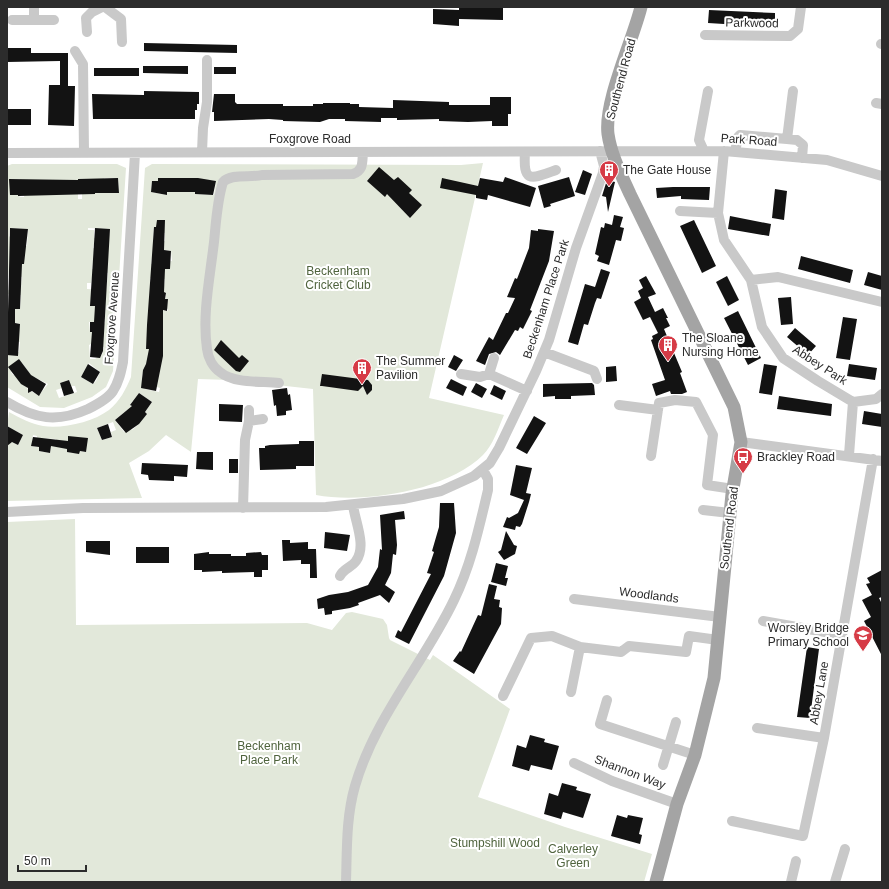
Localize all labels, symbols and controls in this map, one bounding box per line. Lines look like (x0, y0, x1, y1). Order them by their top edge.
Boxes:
street label: Parkwood (725, 16, 779, 30)
street label: Southend Road (603, 37, 639, 121)
street label: Park Road (720, 131, 778, 149)
street label: Foxgrove Road (269, 132, 351, 146)
building icon: The Gate House (598, 159, 620, 187)
place label: The Gate House (623, 163, 711, 177)
street label: Beckenham Place Park (520, 237, 572, 360)
park label: Beckenham Cricket Club (305, 264, 371, 292)
street label: Foxgrove Avenue (102, 271, 122, 365)
place label: The Sloane Nursing Home (682, 331, 759, 359)
building icon: The Sloane Nursing Home (657, 334, 679, 362)
street label: Abbey Park (790, 342, 851, 388)
place label: The Summer Pavilion (376, 354, 445, 382)
building icon: The Summer Pavilion (351, 357, 373, 385)
bus stop icon: Brackley Road (732, 446, 754, 474)
place label: Brackley Road (757, 450, 835, 464)
street label: Southend Road (717, 486, 741, 570)
street label: Woodlands (618, 584, 680, 606)
place label: Worsley Bridge Primary School (768, 621, 849, 649)
school or university icon: Worsley Bridge Primary School (852, 624, 874, 652)
street label: Abbey Lane (807, 660, 832, 726)
park label: Beckenham Place Park (237, 739, 301, 767)
street label: Shannon Way (593, 752, 667, 792)
park label: Stumpshill Wood (450, 836, 540, 850)
park label: Calverley Green (548, 842, 598, 870)
scale bar (18, 847, 86, 873)
text: 50 m (24, 854, 51, 868)

